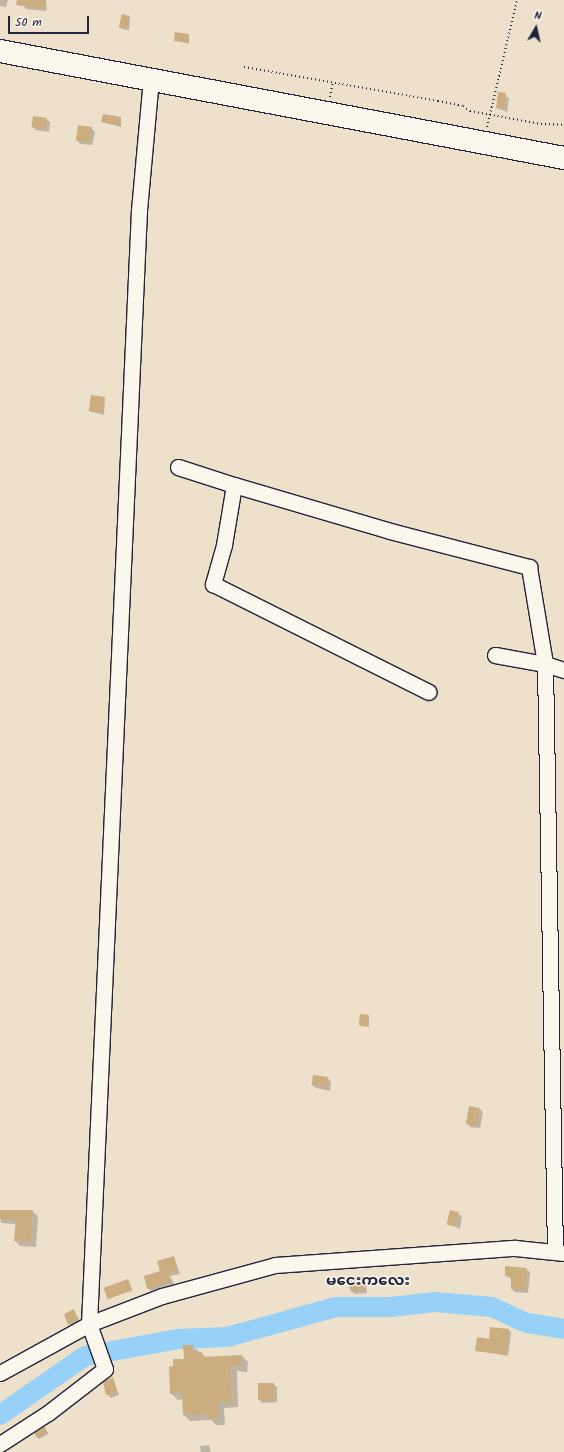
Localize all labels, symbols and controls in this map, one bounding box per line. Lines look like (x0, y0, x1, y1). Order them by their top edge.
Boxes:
text: N (533, 7, 543, 26)
scale bar (10, 8, 91, 34)
north arrow (516, 8, 556, 48)
text: 50 m (15, 13, 42, 32)
district label: မငေးကလေး (326, 1273, 410, 1291)

